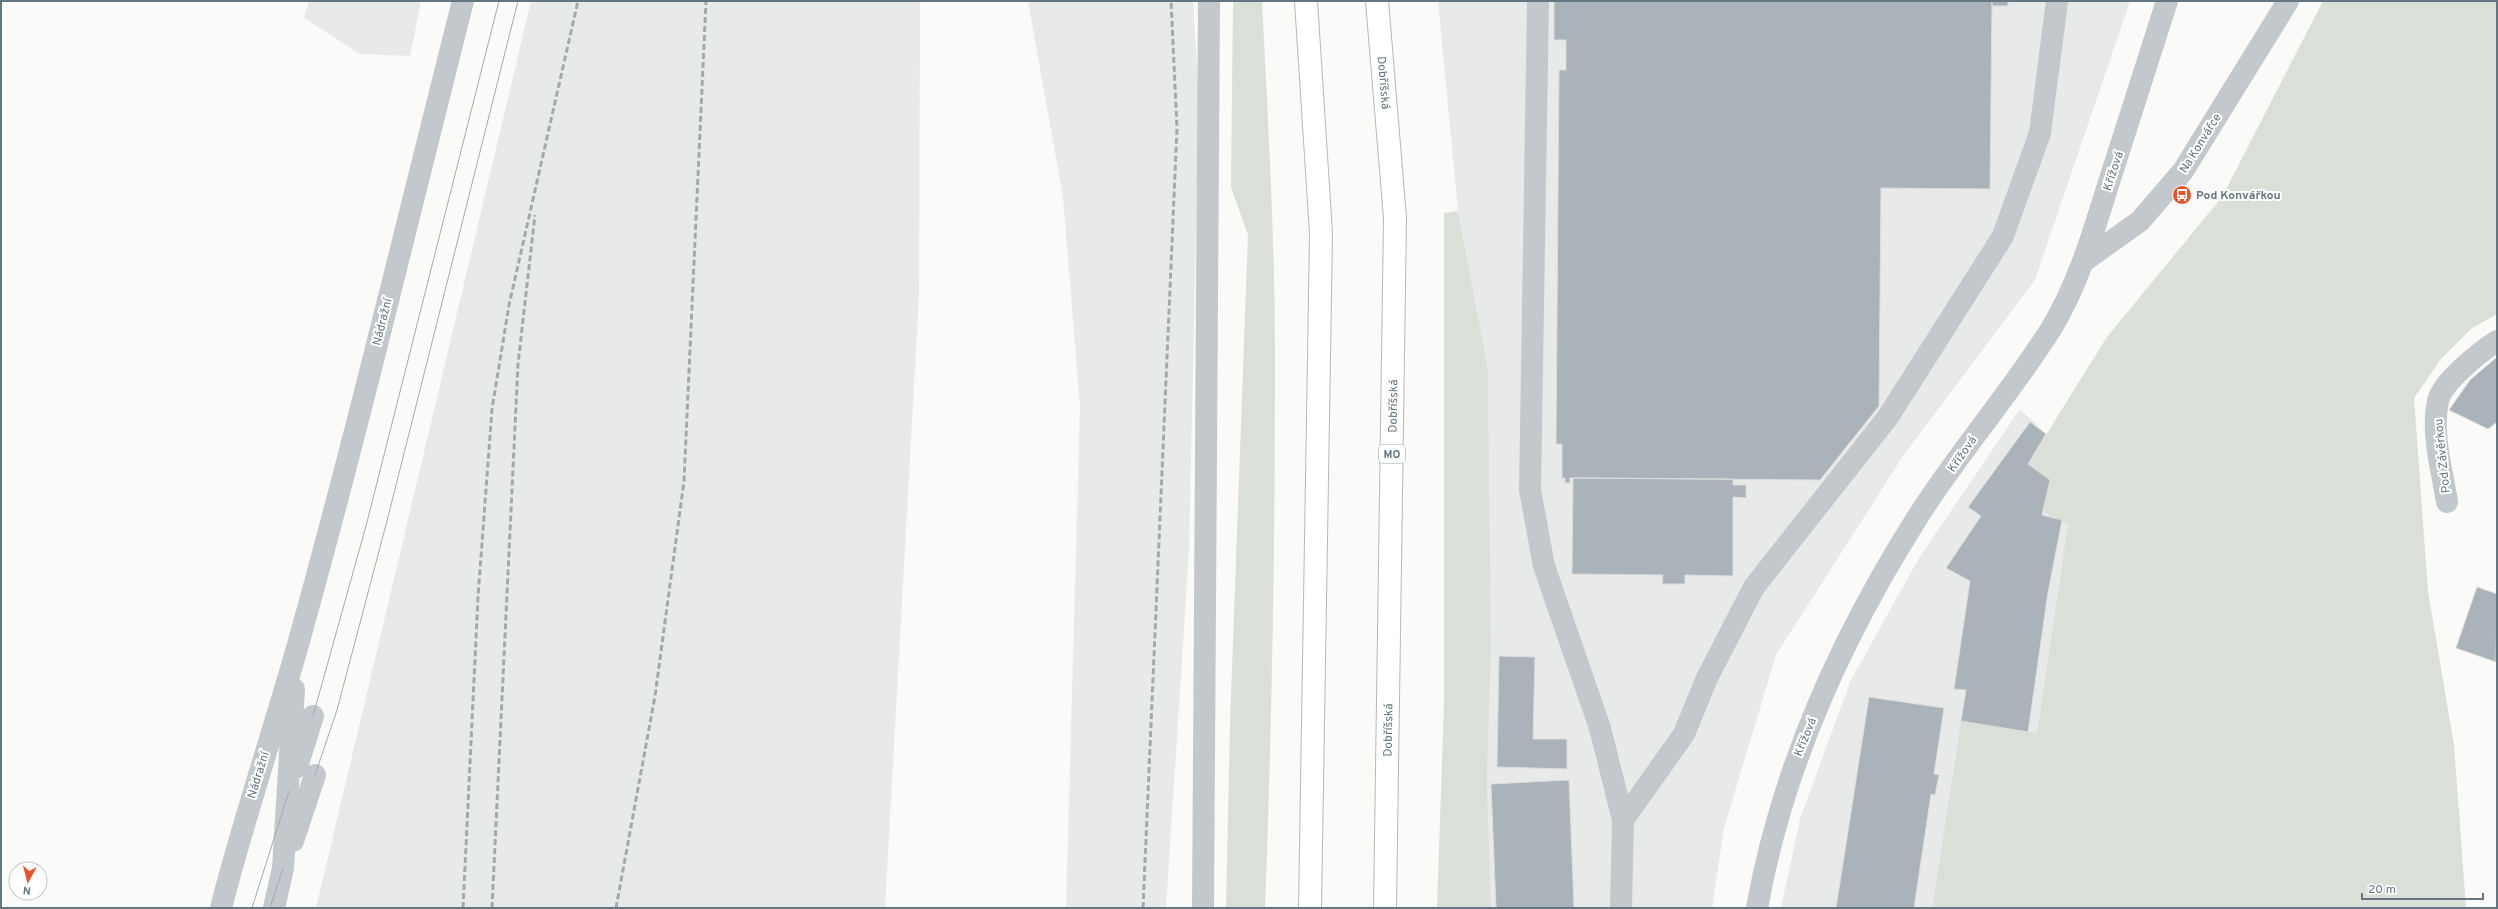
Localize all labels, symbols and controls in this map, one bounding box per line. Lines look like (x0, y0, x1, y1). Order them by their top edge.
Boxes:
street label: Dobříšská (1373, 56, 1393, 110)
street label: Na Konvářce (2176, 111, 2226, 176)
street label: Křížová (2100, 149, 2128, 193)
bus stop icon: Pod Konvářkou (2171, 184, 2193, 206)
place label: Pod Konvářkou (2196, 188, 2281, 204)
street label: Nádražní (369, 296, 397, 348)
street label: Dobříšská (1386, 379, 1402, 433)
street label: Pod Závěrkou (2431, 418, 2455, 494)
street label: Křížová (1945, 433, 1981, 476)
road number: MO (1379, 445, 1405, 463)
street label: Dobříšská (1381, 703, 1397, 757)
street label: Křížová (1791, 716, 1821, 759)
street label: Nádražní (244, 749, 274, 801)
north arrow (8, 861, 48, 901)
scale bar (2362, 875, 2483, 901)
text: 20 m (2368, 882, 2396, 898)
text: N (22, 883, 32, 897)

